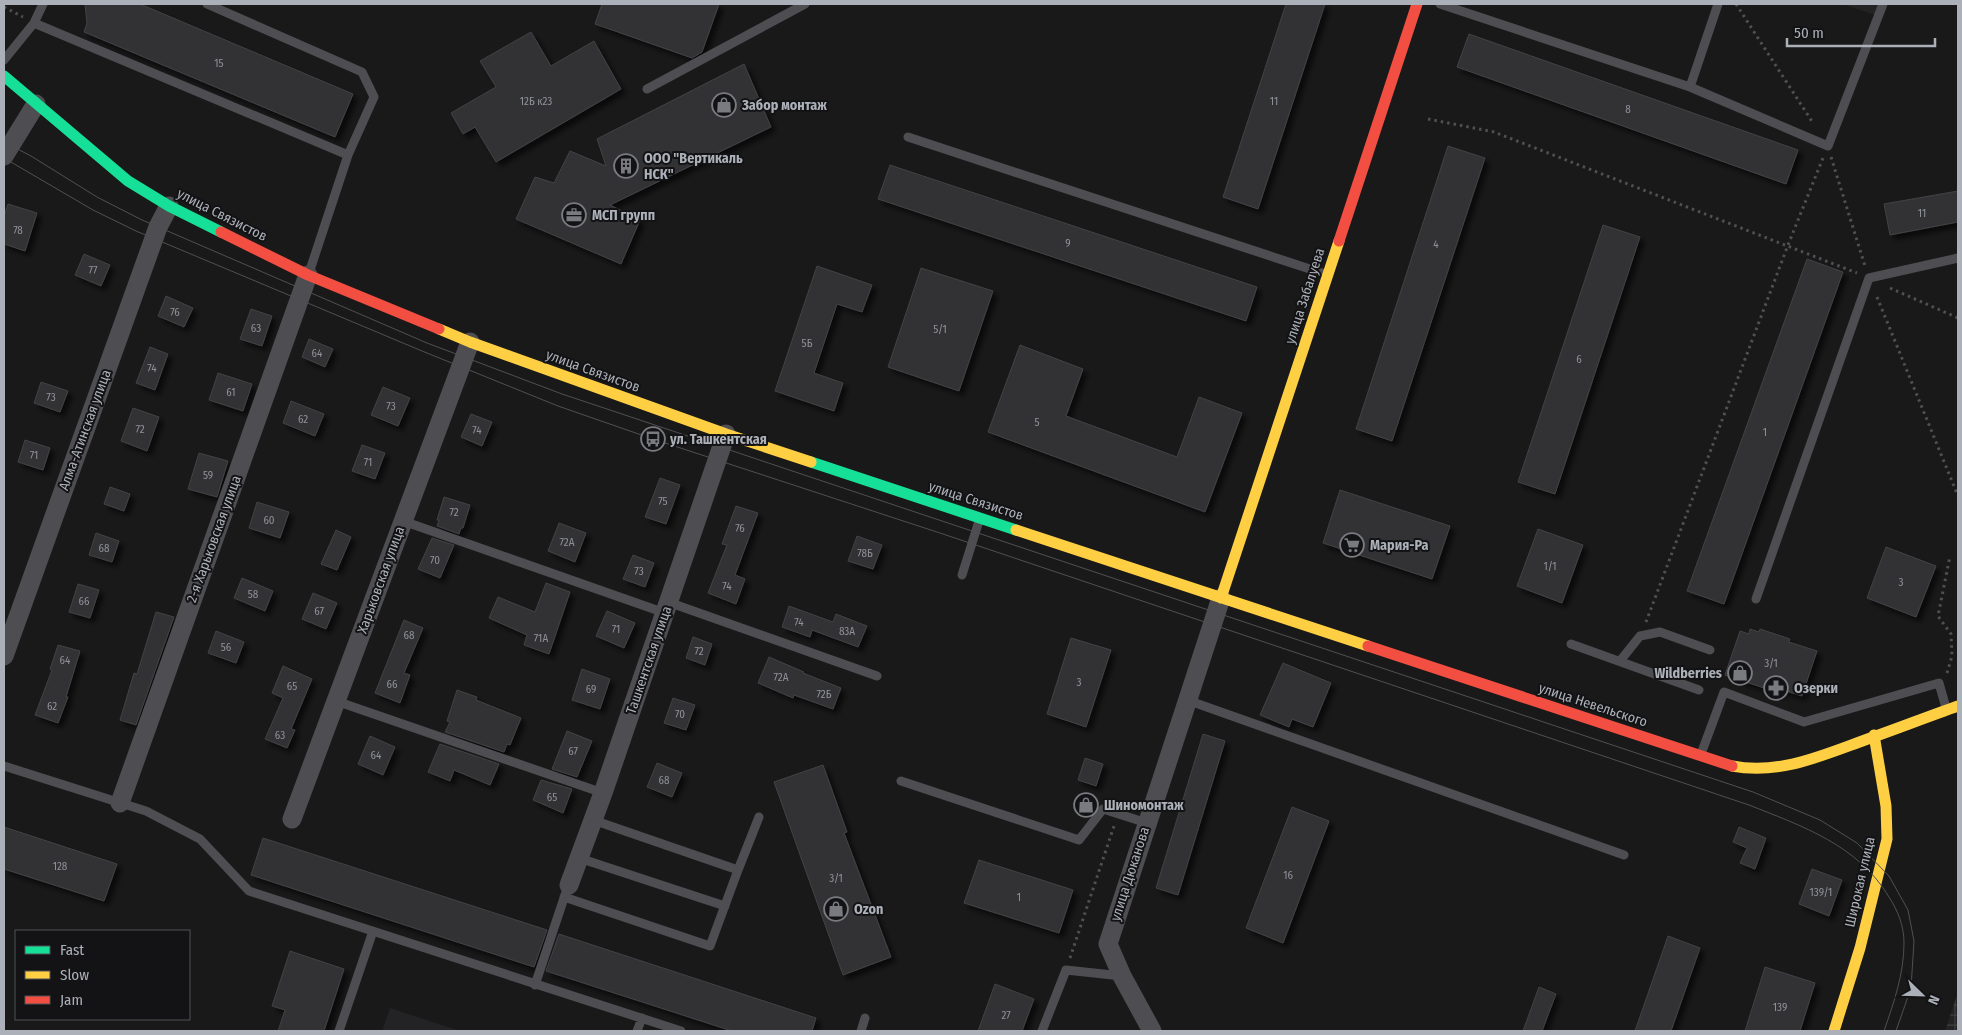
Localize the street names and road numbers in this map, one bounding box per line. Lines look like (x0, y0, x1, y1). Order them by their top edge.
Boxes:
street label: улица Связистов (174, 185, 270, 245)
street label: улица Забалуева (1281, 246, 1329, 346)
street label: улица Связистов (544, 346, 642, 396)
street label: Алма-Атинская улица (55, 367, 115, 493)
street label: 2-я Харьковская улица (183, 473, 245, 605)
street label: улица Связистов (926, 478, 1026, 524)
street label: Харьковская улица (354, 524, 408, 636)
street label: Ташкентская улица (623, 604, 676, 716)
street label: улица Невельского (1536, 679, 1650, 731)
street label: улица Дюканова (1107, 825, 1153, 923)
street label: Широкая улица (1841, 835, 1879, 929)

